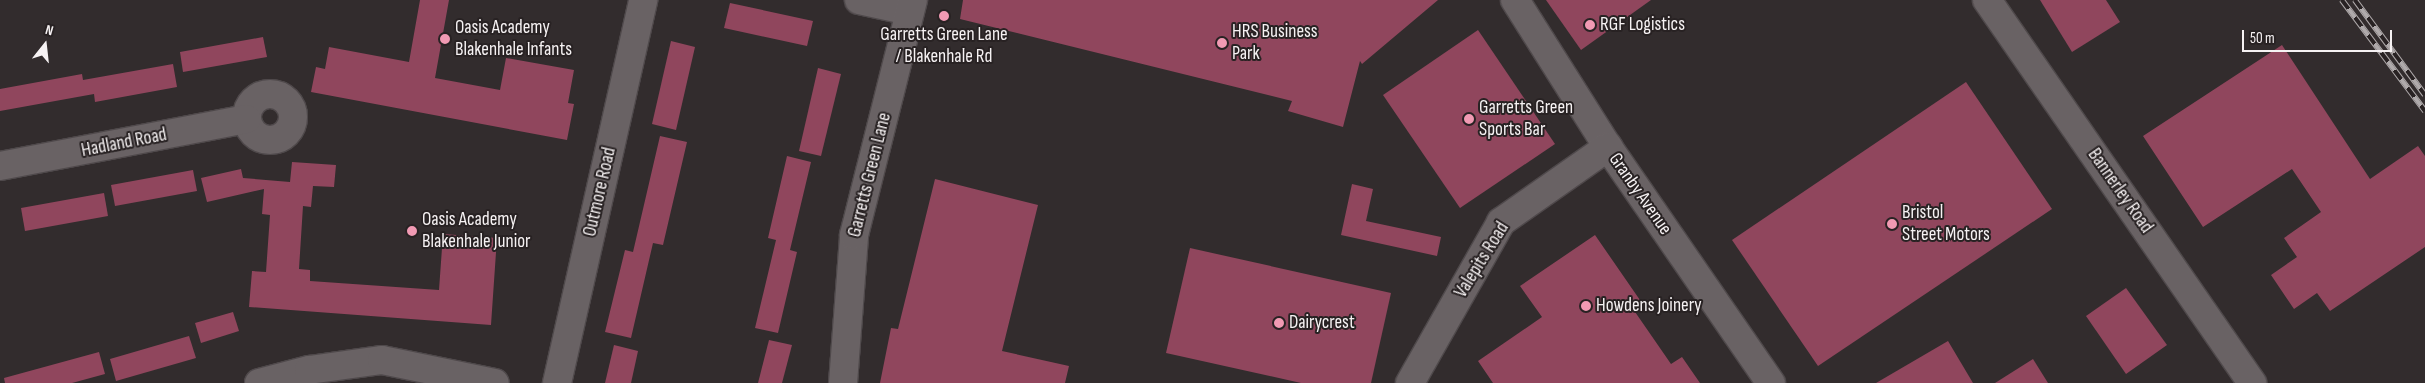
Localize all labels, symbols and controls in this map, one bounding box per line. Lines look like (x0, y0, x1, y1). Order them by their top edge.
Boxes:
marker: Garretts Green Lane / Blakenhale Rd (938, 10, 950, 22)
place label: RGF Logistics (1600, 14, 1685, 36)
place label: Oasis Academy Blakenhale Infants (455, 17, 572, 61)
marker: RGF Logistics (1584, 19, 1596, 31)
north arrow (20, 20, 70, 70)
scale bar (2245, 20, 2395, 52)
text: N (43, 21, 55, 39)
place label: HRS Business Park (1232, 21, 1318, 65)
place label: Garretts Green Lane / Blakenhale Rd (880, 24, 1008, 68)
text: 50 m (2250, 29, 2275, 48)
marker: Oasis Academy Blakenhale Infants (439, 33, 451, 45)
marker: HRS Business Park (1216, 37, 1228, 49)
place label: Garretts Green Sports Bar (1479, 97, 1573, 141)
street label: Garretts Green Lane (844, 110, 896, 240)
marker: Garretts Green Sports Bar (1463, 113, 1475, 125)
street label: Hadland Road (79, 124, 169, 162)
street label: Bannerley Road (2082, 144, 2158, 238)
street label: Outmore Road (579, 145, 621, 239)
street label: Granby Avenue (1604, 149, 1676, 239)
place label: Bristol Street Motors (1902, 202, 1990, 246)
place label: Oasis Academy Blakenhale Junior (422, 209, 531, 253)
street label: Valepits Road (1450, 218, 1514, 302)
marker: Bristol Street Motors (1886, 218, 1898, 230)
marker: Oasis Academy Blakenhale Junior (406, 225, 418, 237)
place label: Howdens Joinery (1596, 295, 1702, 317)
marker: Howdens Joinery (1580, 300, 1592, 312)
place label: Dairycrest (1289, 312, 1355, 334)
marker: Dairycrest (1273, 317, 1285, 329)

